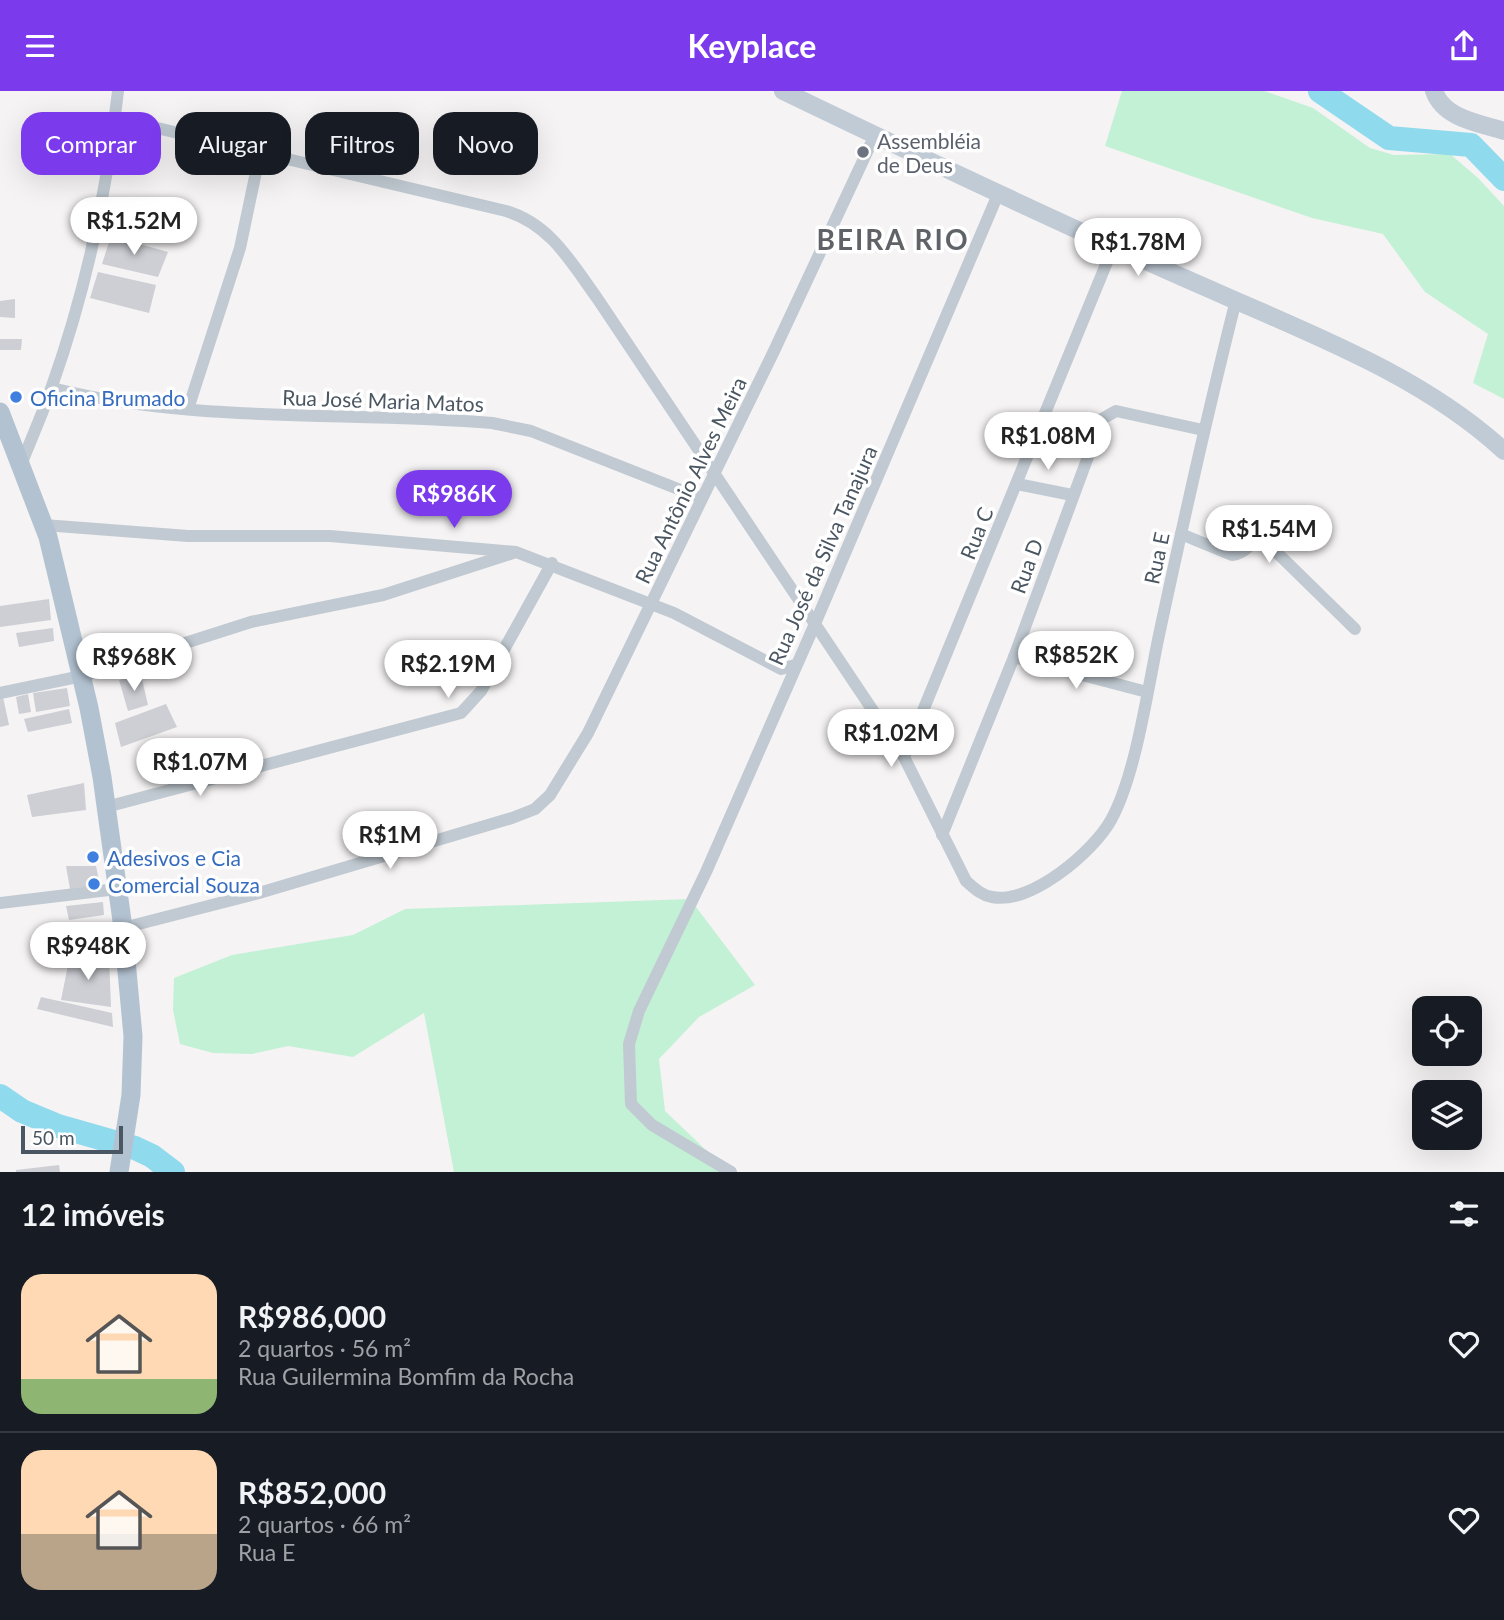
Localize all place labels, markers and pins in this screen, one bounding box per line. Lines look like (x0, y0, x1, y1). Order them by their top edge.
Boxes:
place label: Assembléia de Deus (877, 128, 981, 177)
marker: Assembléia de Deus (855, 144, 871, 160)
pin: R$1.52M (69, 197, 199, 257)
pin: R$1.78M (1073, 219, 1203, 278)
place label: Oficina Brumado (30, 385, 186, 410)
marker: Oficina Brumado (8, 389, 24, 405)
pin: R$1.08M (983, 413, 1113, 472)
pin: R$986K (397, 471, 511, 530)
pin: R$1.54M (1204, 505, 1334, 565)
pin: R$852K (1019, 631, 1133, 691)
pin: R$968K (77, 633, 191, 693)
pin: R$2.19M (383, 641, 513, 700)
pin: R$1.02M (826, 709, 956, 769)
pin: R$1.07M (135, 739, 265, 798)
pin: R$1M (349, 811, 431, 871)
place label: Adesivos e Cia (107, 845, 241, 870)
marker: Adesivos e Cia (85, 849, 101, 865)
place label: Comercial Souza (108, 872, 260, 897)
marker: Comercial Souza (86, 876, 102, 892)
pin: R$948K (31, 923, 145, 982)

